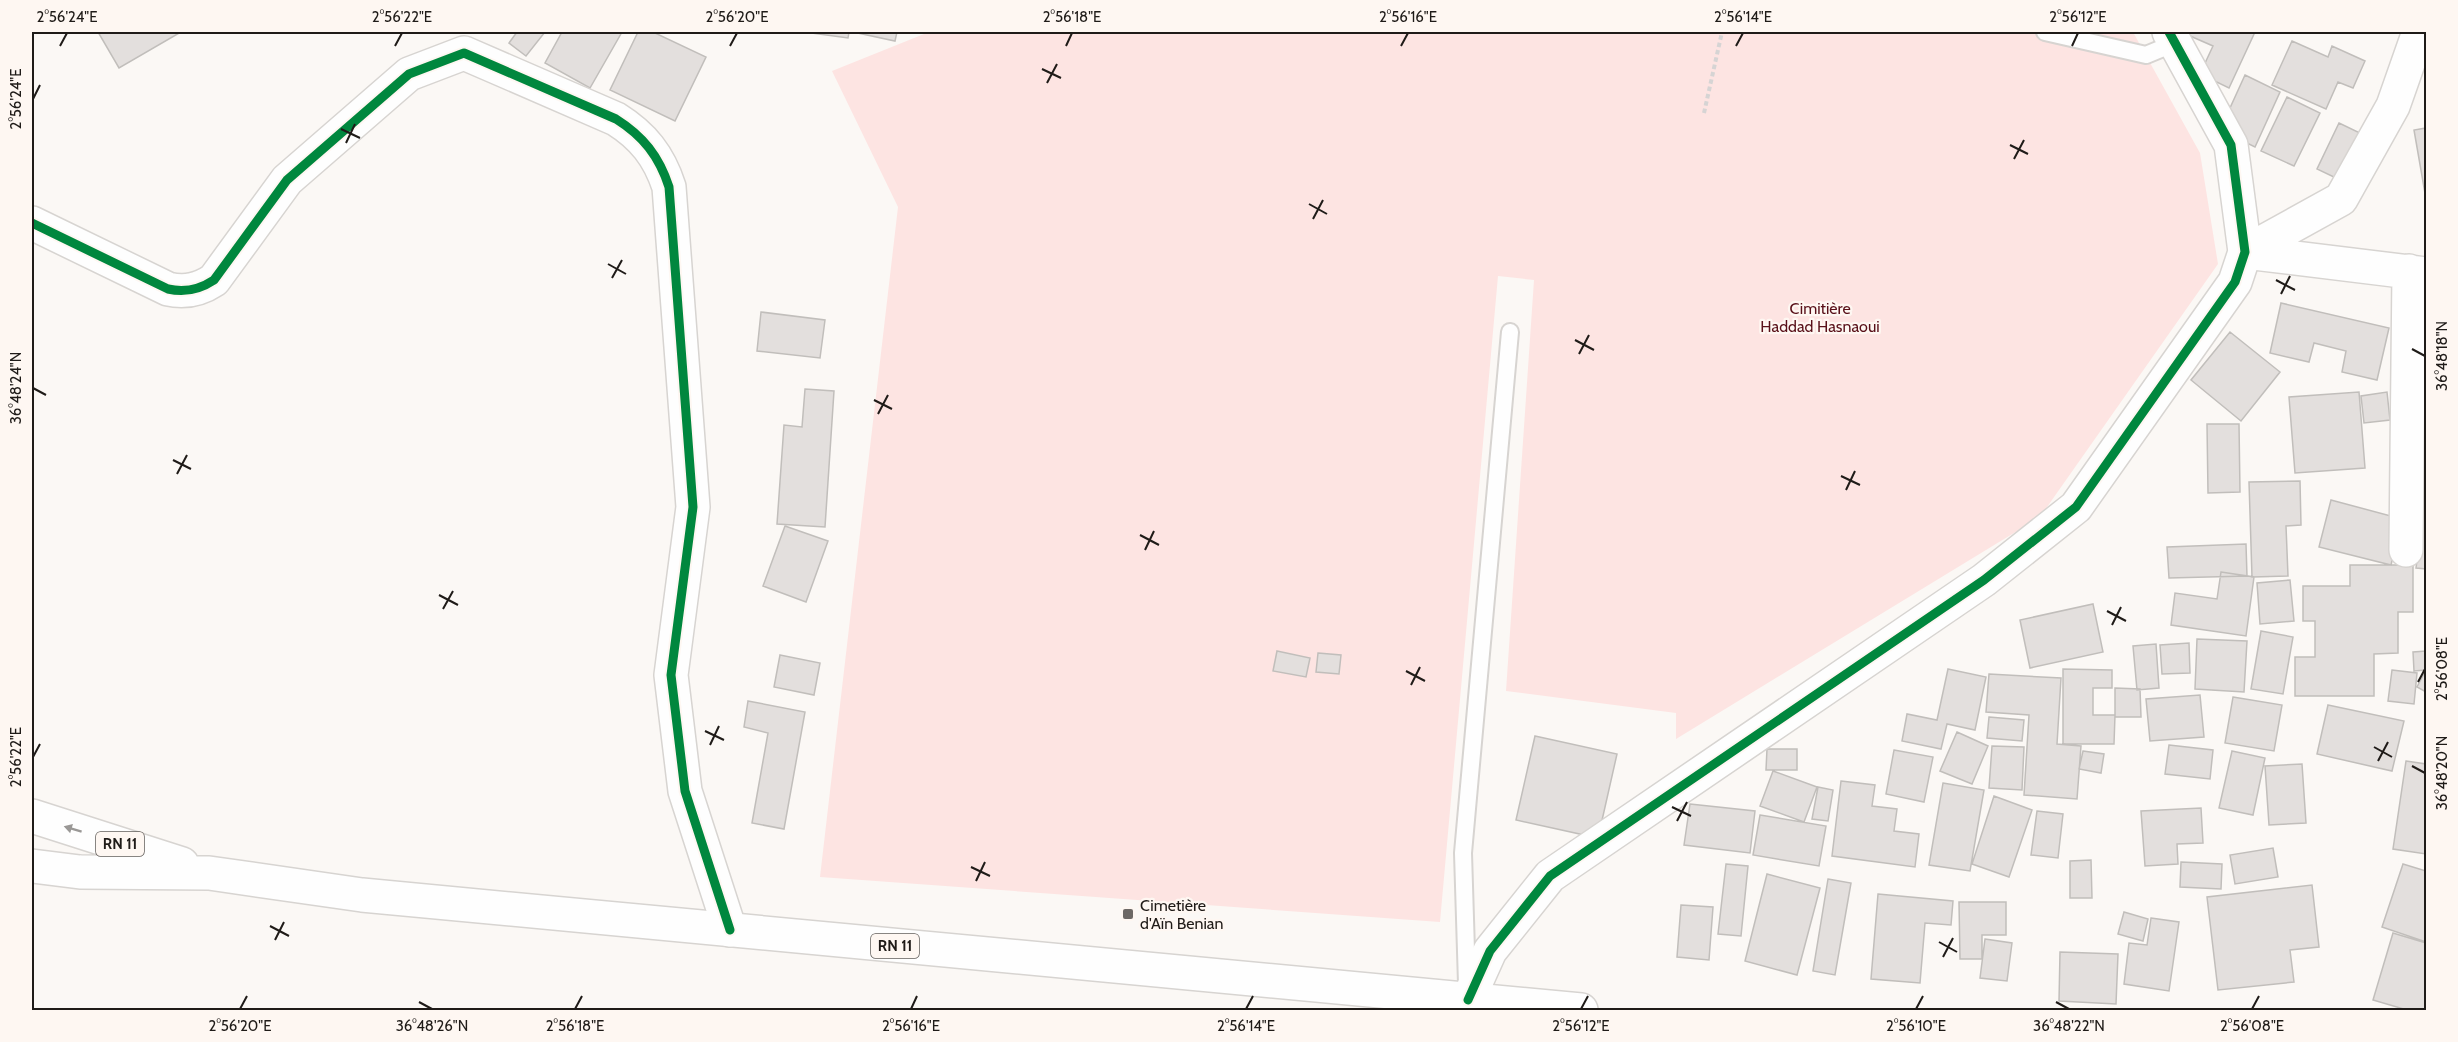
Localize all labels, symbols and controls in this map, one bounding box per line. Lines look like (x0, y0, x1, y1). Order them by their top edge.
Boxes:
text: 2°56'24"E (37, 8, 97, 26)
text: 2°56'22"E (372, 8, 432, 26)
text: 2°56'20"E (706, 8, 768, 26)
text: 2°56'18"E (1043, 8, 1101, 26)
text: 2°56'16"E (1379, 8, 1437, 26)
text: 2°56'14"E (1714, 8, 1772, 26)
text: 2°56'12"E (2049, 8, 2107, 26)
text: 2°56'24"E (7, 69, 25, 129)
park label: Cimitière Haddad Hasnaoui (1760, 299, 1880, 336)
text: 36°48'18"N (2433, 321, 2451, 391)
text: 36°48'24"N (7, 352, 25, 424)
text: 2°56'08"E (2433, 637, 2451, 701)
text: 2°56'22"E (7, 727, 25, 787)
text: 36°48'20"N (2433, 736, 2451, 810)
one-way arrow (64, 823, 82, 833)
road number: RN 11 (96, 832, 144, 856)
place label: Cimetière d'Aïn Benian (1140, 896, 1223, 933)
marker: Cimetière d'Aïn Benian (1121, 907, 1135, 921)
road number: RN 11 (871, 934, 919, 958)
text: 2°56'20"E (209, 1017, 271, 1035)
text: 36°48'26"N (396, 1017, 468, 1035)
text: 2°56'18"E (546, 1017, 604, 1035)
text: 2°56'16"E (882, 1017, 940, 1035)
text: 2°56'14"E (1217, 1017, 1275, 1035)
text: 2°56'12"E (1552, 1017, 1610, 1035)
text: 2°56'10"E (1886, 1017, 1946, 1035)
text: 36°48'22"N (2033, 1017, 2105, 1035)
text: 2°56'08"E (2220, 1017, 2284, 1035)

